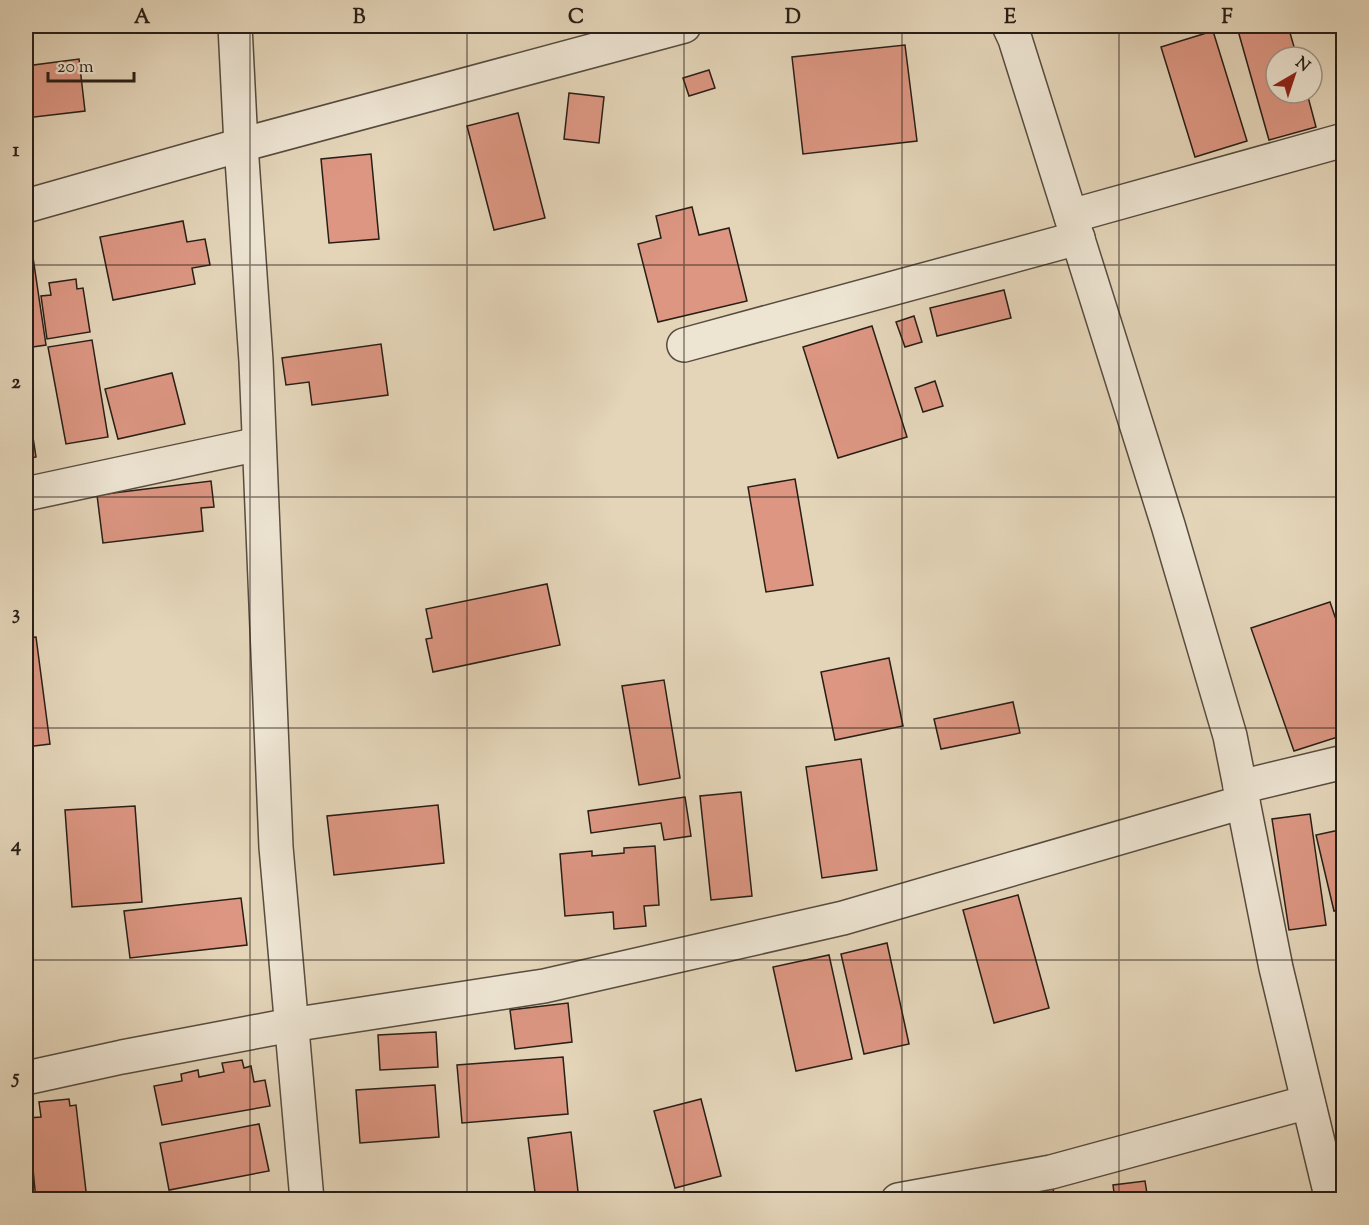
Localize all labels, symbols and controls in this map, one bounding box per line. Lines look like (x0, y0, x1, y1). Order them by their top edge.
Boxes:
text: A (134, 4, 151, 33)
text: B (353, 4, 366, 33)
text: C (568, 4, 584, 33)
text: D (785, 4, 801, 33)
text: E (1004, 4, 1017, 33)
text: F (1221, 4, 1233, 33)
scale bar (48, 45, 134, 83)
north arrow (1264, 45, 1324, 105)
text: N (1290, 52, 1314, 78)
text: 20 m (57, 55, 94, 81)
text: 1 (13, 137, 20, 166)
text: 2 (11, 369, 21, 398)
text: 3 (12, 600, 20, 629)
text: 4 (10, 832, 21, 861)
text: 5 (11, 1064, 20, 1093)

